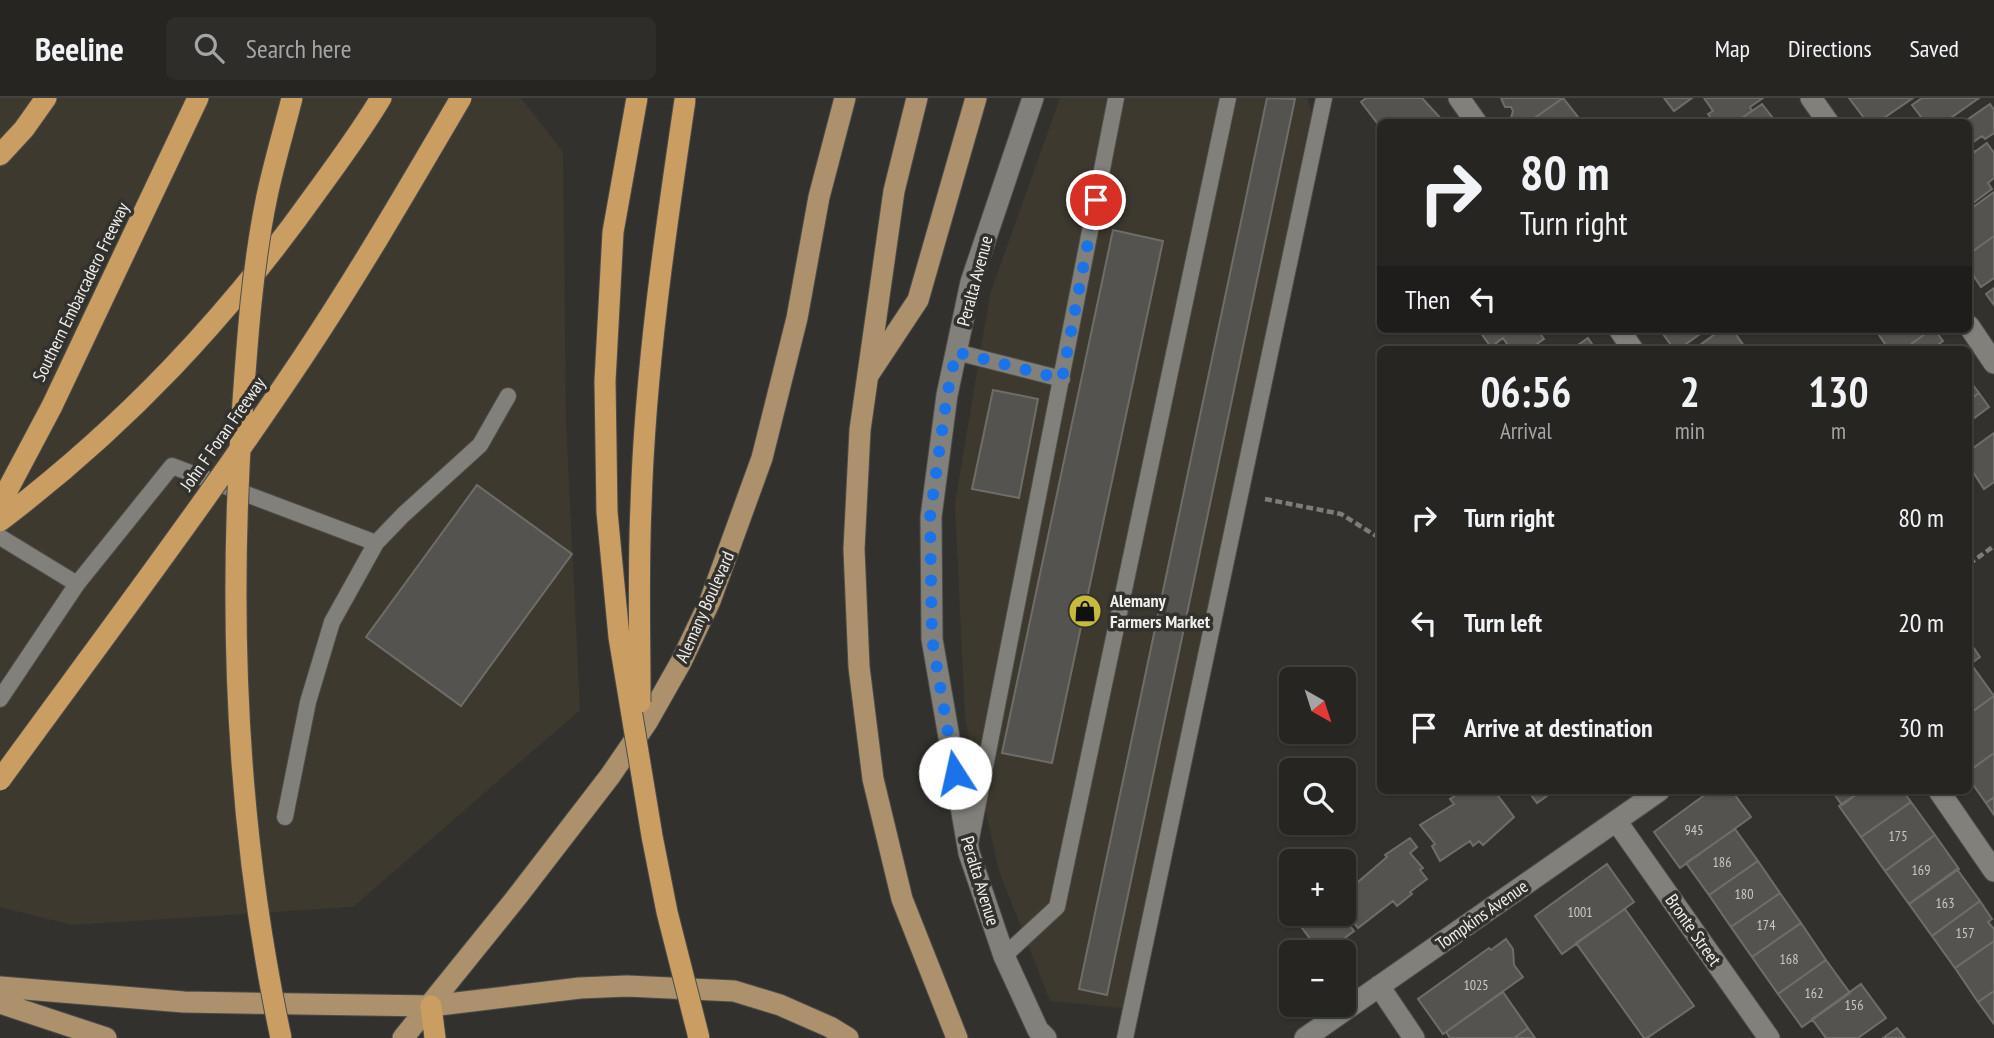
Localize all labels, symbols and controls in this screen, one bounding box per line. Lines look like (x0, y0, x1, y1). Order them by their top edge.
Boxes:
search box (166, 17, 656, 80)
text: Beeline (35, 27, 124, 70)
icon: search (190, 29, 228, 67)
text: Search here (246, 32, 351, 65)
text: Map (1715, 33, 1750, 64)
text: Directions (1788, 33, 1872, 64)
text: Saved (1910, 33, 1959, 64)
text: 80 m (1520, 140, 1609, 204)
icon: right (1405, 147, 1496, 238)
pin (1066, 170, 1126, 230)
icon: arrive (1077, 181, 1115, 219)
street label: Southern Embarcadero Freeway (27, 198, 134, 385)
text: Turn right (1520, 202, 1628, 244)
street label: Peralta Avenue (951, 233, 998, 328)
icon: left (1464, 280, 1502, 318)
text: Then (1405, 283, 1450, 316)
text: 06:56 (1480, 364, 1571, 419)
text: 2 (1680, 364, 1700, 419)
text: 130 (1808, 364, 1869, 419)
street label: John F Foran Freeway (174, 372, 270, 496)
text: Arrival (1500, 416, 1552, 445)
text: min (1675, 416, 1705, 445)
text: m (1831, 416, 1846, 445)
icon: right (1405, 499, 1443, 537)
text: Turn right (1464, 501, 1555, 534)
text: 80 m (1898, 501, 1944, 534)
street label: Alemany Boulevard (670, 548, 739, 666)
place label: Alemany Farmers Market (1109, 589, 1211, 633)
shop icon: Alemany Farmers Market (1066, 592, 1104, 630)
icon: left (1405, 604, 1443, 642)
text: Turn left (1464, 606, 1542, 639)
text: 20 m (1898, 606, 1944, 639)
north arrow (1279, 667, 1356, 744)
map controls (1279, 667, 1356, 1017)
icon: arrive (1405, 709, 1443, 747)
text: Arrive at destination (1464, 711, 1653, 744)
text: 30 m (1898, 711, 1944, 744)
position arrow (918, 736, 992, 810)
button: search (1279, 758, 1356, 835)
house number: 945 (1685, 821, 1703, 839)
house number: 175 (1889, 827, 1907, 845)
street label: Peralta Avenue (956, 833, 1005, 928)
button: + (1279, 849, 1356, 926)
house number: 186 (1713, 853, 1731, 871)
house number: 169 (1912, 861, 1930, 879)
street label: Tompkins Avenue (1431, 874, 1532, 955)
house number: 180 (1735, 885, 1753, 903)
street label: Bronte Street (1660, 889, 1726, 970)
house number: 163 (1936, 894, 1954, 912)
house number: 1001 (1567, 903, 1593, 921)
house number: 174 (1757, 916, 1776, 934)
house number: 157 (1956, 924, 1974, 942)
button: − (1279, 940, 1356, 1017)
house number: 168 (1780, 950, 1798, 968)
house number: 1025 (1463, 976, 1489, 994)
house number: 162 (1805, 984, 1823, 1002)
house number: 156 (1845, 996, 1863, 1014)

